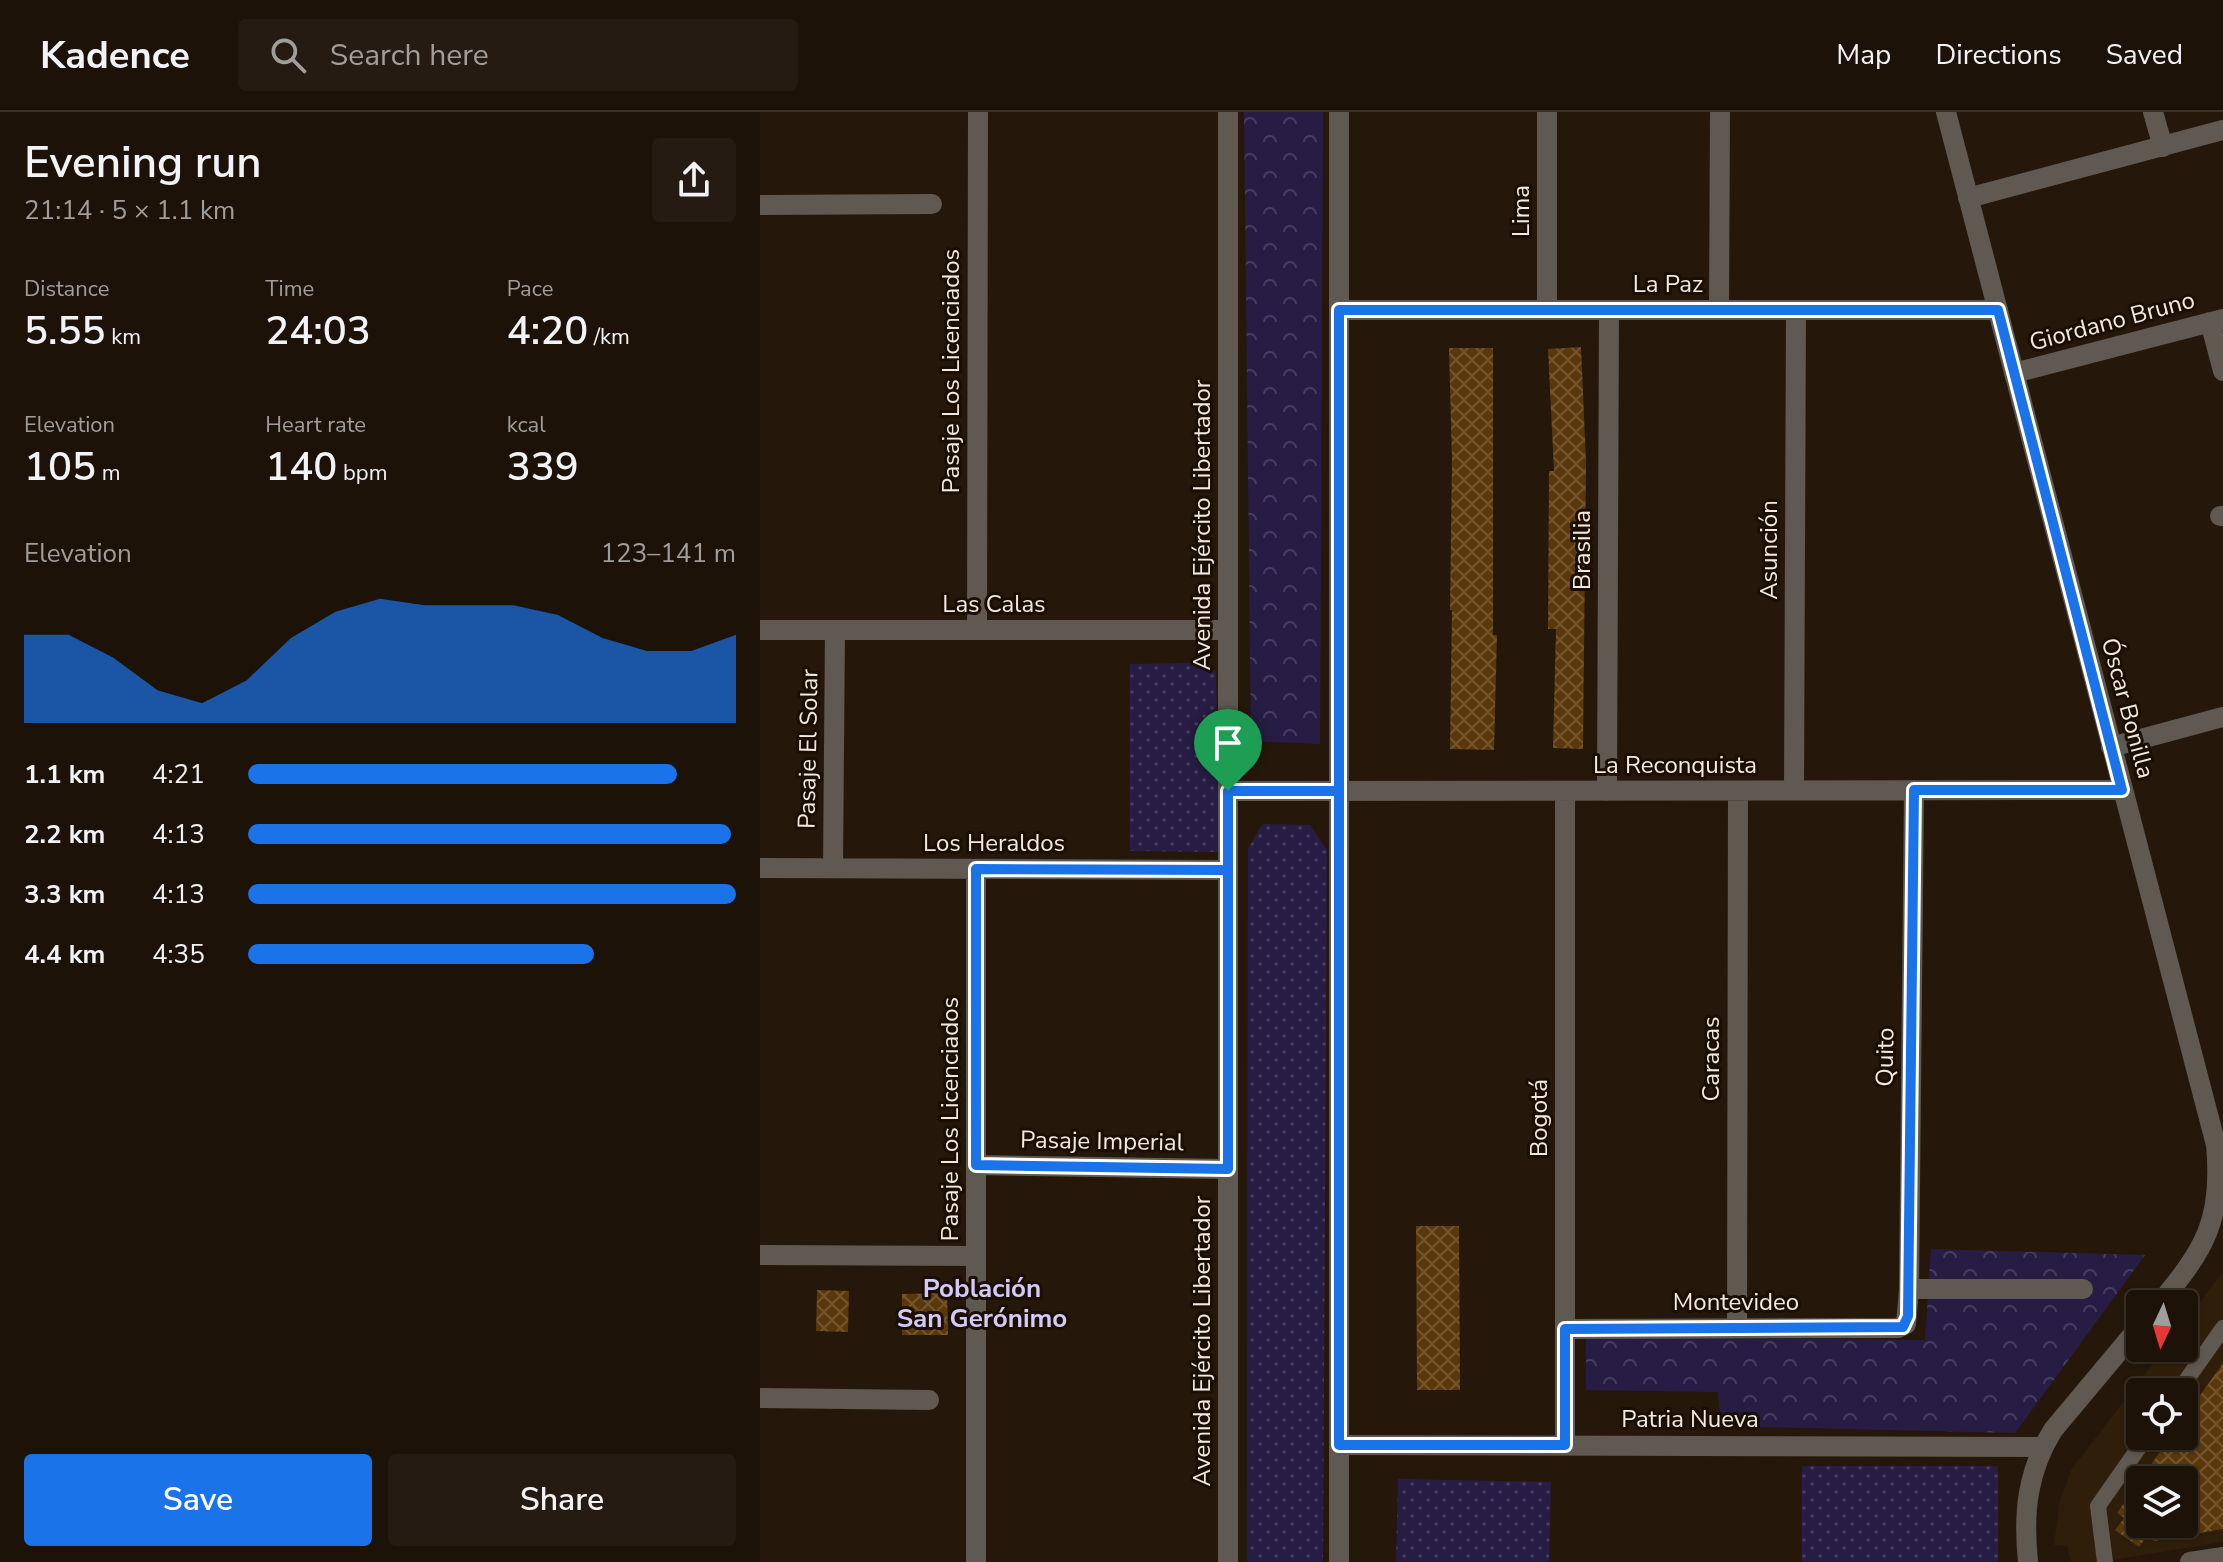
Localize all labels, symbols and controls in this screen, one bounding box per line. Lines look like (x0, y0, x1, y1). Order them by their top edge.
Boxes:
search box (238, 19, 798, 91)
text: Kadence (40, 30, 190, 81)
icon: search (266, 33, 310, 77)
text: Search here (330, 35, 489, 76)
text: Map (1836, 36, 1891, 74)
text: Directions (1935, 36, 2062, 74)
text: Saved (2106, 36, 2183, 74)
text: Evening run (24, 133, 262, 193)
button: share (652, 138, 736, 222)
street label: Lima (1505, 185, 1537, 237)
text: 21:14 · 5 × 1.1 km (24, 193, 235, 228)
street label: Pasaje Los Licenciados (935, 249, 967, 493)
street label: La Paz (1633, 268, 1703, 300)
text: Distance (24, 274, 109, 304)
text: Time (265, 274, 314, 304)
text: Pace (507, 274, 553, 304)
street label: Giordano Bruno (2026, 284, 2198, 358)
text: 5.55 (24, 304, 105, 358)
text: 24:03 (265, 304, 371, 358)
text: 4:20 (507, 304, 588, 358)
text: km (105, 322, 141, 352)
text: /km (588, 322, 630, 352)
street label: Avenida Ejército Libertador (1186, 379, 1218, 670)
text: Elevation (24, 410, 115, 440)
text: Heart rate (265, 410, 366, 440)
text: kcal (507, 410, 546, 440)
text: 105 (24, 440, 96, 494)
text: 140 (265, 440, 337, 494)
text: 339 (507, 440, 579, 494)
text: m (96, 458, 121, 488)
text: bpm (337, 458, 387, 488)
street label: Asunción (1753, 500, 1785, 600)
street label: Brasilia (1566, 510, 1598, 590)
text: Elevation (24, 536, 132, 571)
text: 123–141 m (600, 536, 736, 571)
street label: Las Calas (942, 588, 1046, 620)
street label: Óscar Bonilla (2094, 634, 2162, 782)
street label: Pasaje El Solar (791, 668, 825, 829)
pin (1194, 709, 1262, 791)
icon: arrive (1206, 721, 1250, 765)
street label: La Reconquista (1593, 749, 1757, 781)
text: 1.1 km (24, 757, 105, 792)
text: 4:21 (152, 757, 205, 792)
text: 2.2 km (24, 817, 105, 852)
text: 4:13 (152, 817, 205, 852)
street label: Los Heraldos (923, 827, 1065, 859)
text: 3.3 km (24, 877, 105, 912)
text: 4:13 (152, 877, 205, 912)
text: 4.4 km (24, 937, 105, 972)
text: 4:35 (152, 937, 205, 972)
street label: Pasaje Los Licenciados (934, 997, 966, 1241)
street label: Caracas (1695, 1017, 1727, 1101)
street label: Quito (1868, 1027, 1902, 1087)
street label: Bogotá (1523, 1079, 1555, 1157)
street label: Pasaje Imperial (1020, 1124, 1184, 1158)
street label: Avenida Ejército Libertador (1186, 1195, 1218, 1486)
district label: Población San Gerónimo (897, 1271, 1067, 1336)
street label: Montevideo (1673, 1286, 1799, 1318)
north arrow (2126, 1290, 2198, 1362)
map controls (2126, 1290, 2198, 1538)
button: locate (2126, 1378, 2198, 1450)
street label: Patria Nueva (1621, 1403, 1759, 1435)
button: Save (24, 1454, 372, 1546)
button: Share (388, 1454, 736, 1546)
button: layers (2126, 1466, 2198, 1538)

